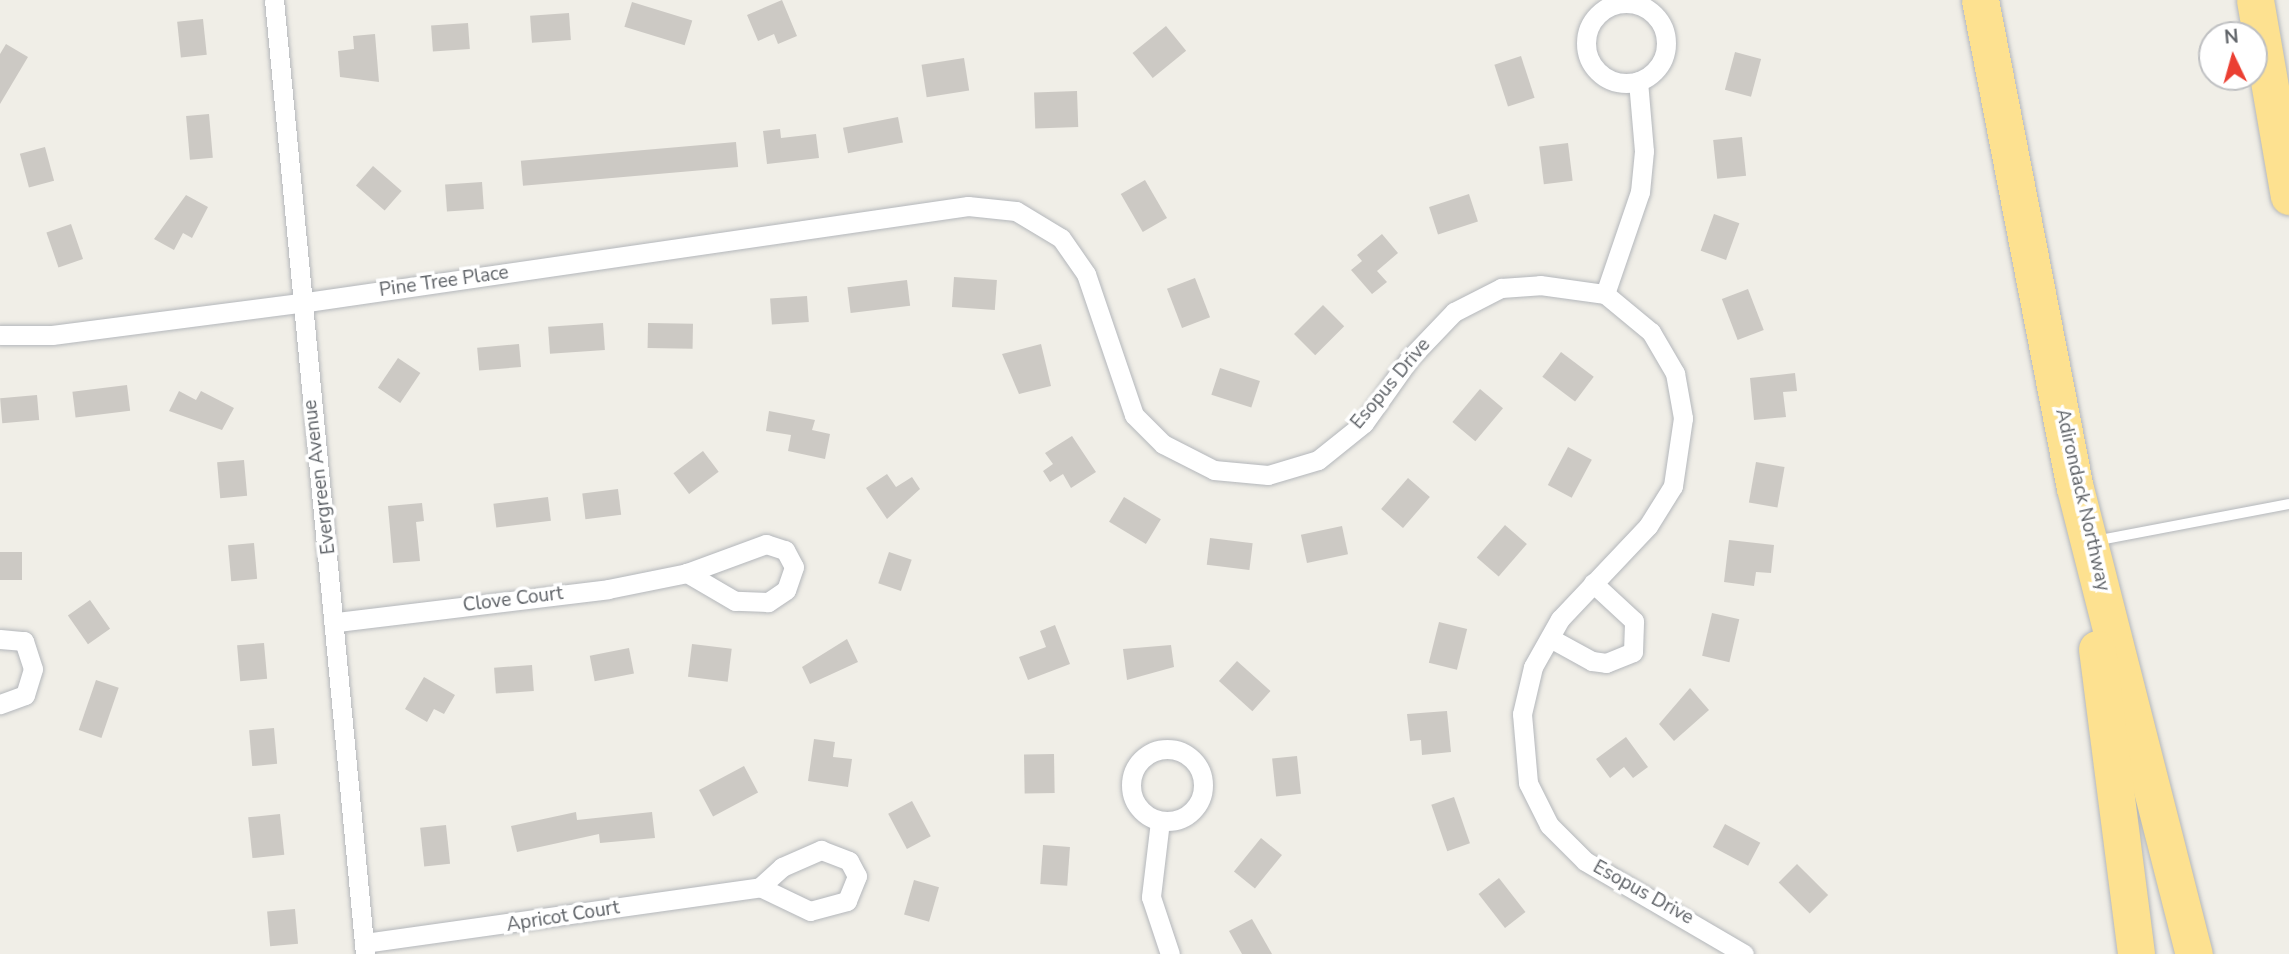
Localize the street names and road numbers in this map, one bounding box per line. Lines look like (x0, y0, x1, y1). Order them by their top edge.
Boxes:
street label: Pine Tree Place (378, 262, 510, 302)
street label: Esopus Drive (1346, 334, 1436, 434)
street label: Evergreen Avenue (299, 398, 341, 556)
street label: Adirondack Northway (2050, 407, 2114, 593)
street label: Clove Court (462, 583, 564, 617)
street label: Esopus Drive (1589, 856, 1697, 930)
street label: Apricot Court (505, 897, 621, 937)

